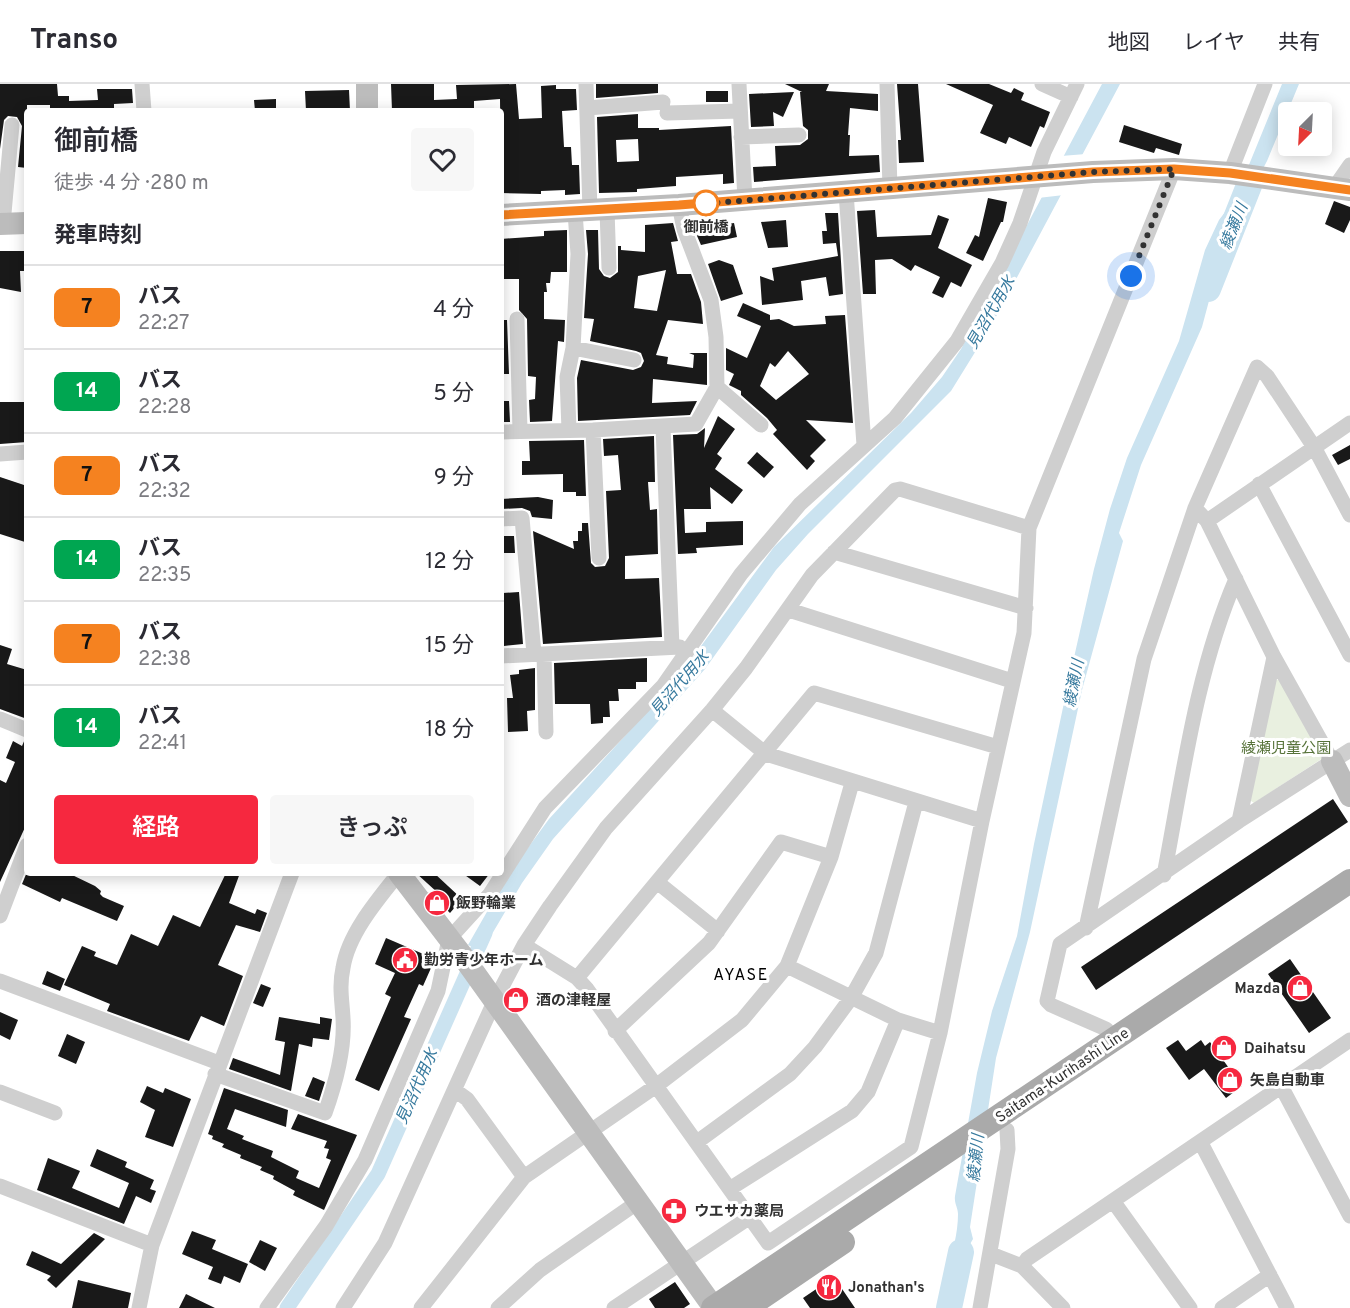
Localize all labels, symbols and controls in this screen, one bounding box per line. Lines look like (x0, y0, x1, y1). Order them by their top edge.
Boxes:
text: Transo (30, 23, 118, 59)
text: 地図 (1108, 30, 1150, 57)
text: レイヤ (1183, 30, 1245, 57)
text: 共有 (1278, 30, 1320, 57)
north arrow (1278, 102, 1332, 156)
map controls (1278, 102, 1332, 156)
text: 御前橋 (54, 125, 138, 161)
button: heart (411, 128, 474, 191)
text: 徒歩 · 4 分 · 280 m (54, 171, 209, 197)
marker: 御前橋 (693, 190, 719, 216)
water label: 綾瀬川 (1217, 199, 1254, 253)
place label: 御前橋 (683, 218, 729, 238)
text: 発車時刻 (54, 223, 142, 250)
your location (1116, 261, 1146, 291)
water label: 見沼代用水 (963, 272, 1021, 353)
text: バス (138, 284, 182, 311)
text: 7 (81, 294, 93, 321)
text: 4 分 (433, 297, 474, 324)
text: 22:27 (138, 311, 189, 337)
text: バス (138, 368, 182, 395)
text: 14 (76, 378, 98, 405)
text: 5 分 (433, 381, 474, 408)
text: 22:28 (138, 395, 191, 421)
text: バス (138, 452, 182, 479)
text: 7 (81, 462, 93, 489)
text: 9 分 (434, 465, 474, 492)
text: 22:32 (138, 479, 191, 505)
text: バス (138, 536, 182, 563)
text: 14 (76, 546, 98, 573)
text: 12 分 (425, 549, 474, 576)
text: 22:35 (138, 563, 191, 589)
text: バス (138, 620, 182, 647)
text: 7 (81, 630, 93, 657)
text: 15 分 (425, 633, 474, 660)
water label: 見沼代用水 (647, 646, 716, 721)
text: 22:38 (138, 647, 191, 673)
water label: 綾瀬川 (1061, 656, 1090, 709)
text: バス (138, 704, 182, 731)
text: 14 (76, 714, 98, 741)
text: 18 分 (425, 717, 474, 744)
text: 22:41 (138, 731, 187, 757)
park label: 綾瀬児童公園 (1241, 740, 1331, 759)
button: 経路 (54, 795, 258, 864)
button: きっぷ (270, 795, 474, 864)
shop icon: 飯野輪業 (422, 888, 452, 918)
place label: 飯野輪業 (456, 894, 516, 914)
public building icon: 勤労青少年ホーム (390, 945, 420, 975)
place label: 勤労青少年ホーム (424, 951, 544, 971)
district label: AYASE (713, 966, 769, 986)
shop icon: Mazda (1285, 973, 1315, 1003)
place label: Mazda (1234, 980, 1280, 999)
shop icon: 酒の津軽屋 (501, 985, 531, 1015)
place label: 酒の津軽屋 (536, 992, 611, 1011)
street label: Saitama-Kurihashi Line (992, 1025, 1133, 1128)
shop icon: Daihatsu (1209, 1033, 1239, 1063)
place label: Daihatsu (1244, 1040, 1306, 1059)
water label: 見沼代用水 (392, 1044, 444, 1127)
shop icon: 矢島自動車 (1215, 1065, 1245, 1095)
place label: 矢島自動車 (1250, 1071, 1325, 1091)
water label: 綾瀬川 (965, 1131, 990, 1183)
pharmacy icon: ウエサカ薬局 (659, 1196, 689, 1226)
place label: ウエサカ薬局 (694, 1203, 784, 1222)
restaurant icon: Jonathan's (814, 1272, 844, 1302)
place label: Jonathan's (848, 1279, 925, 1298)

